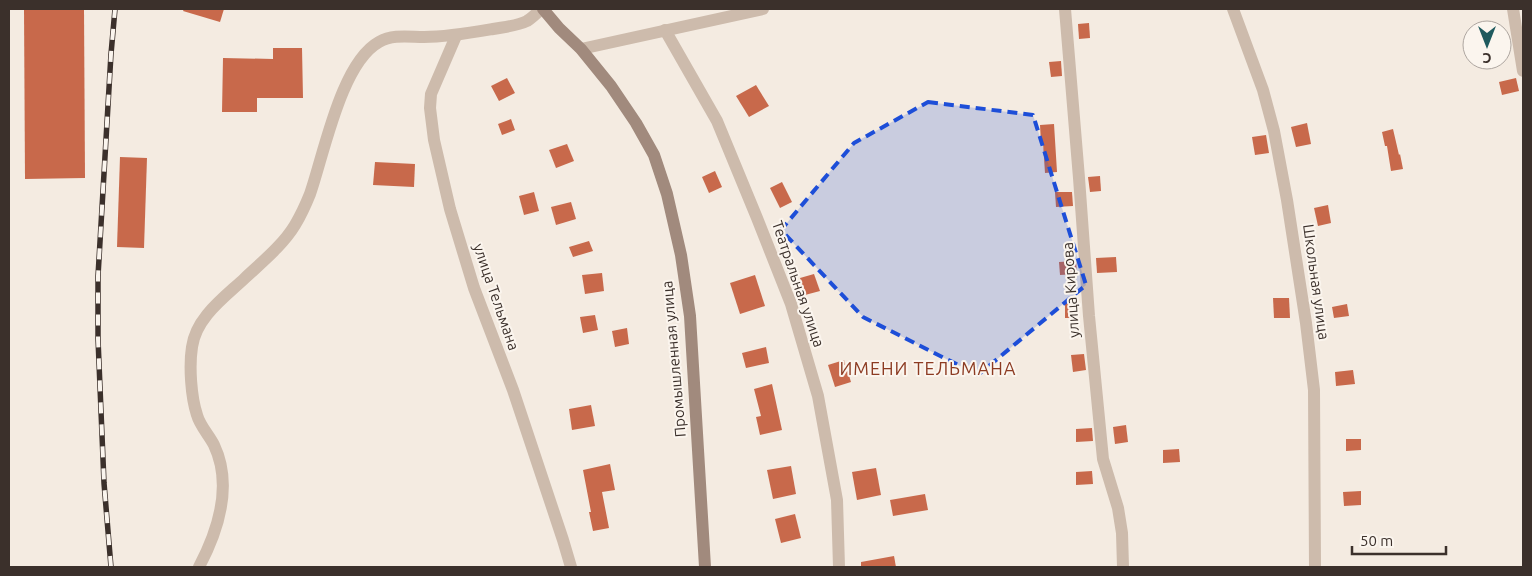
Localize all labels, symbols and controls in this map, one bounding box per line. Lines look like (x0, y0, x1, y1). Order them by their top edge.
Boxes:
north arrow (1462, 20, 1512, 70)
text: С (1482, 50, 1491, 66)
street label: Театральная улица (769, 218, 828, 349)
street label: Школьная улица (1300, 223, 1333, 341)
street label: улица Тельмана (470, 241, 523, 353)
street label: улица Кирова (1059, 242, 1082, 339)
street label: Промышленная улица (658, 280, 689, 438)
district label: ИМЕНИ ТЕЛЬМАНА (839, 358, 1017, 378)
scale bar (1352, 524, 1446, 556)
text: 50 m (1360, 532, 1393, 549)

